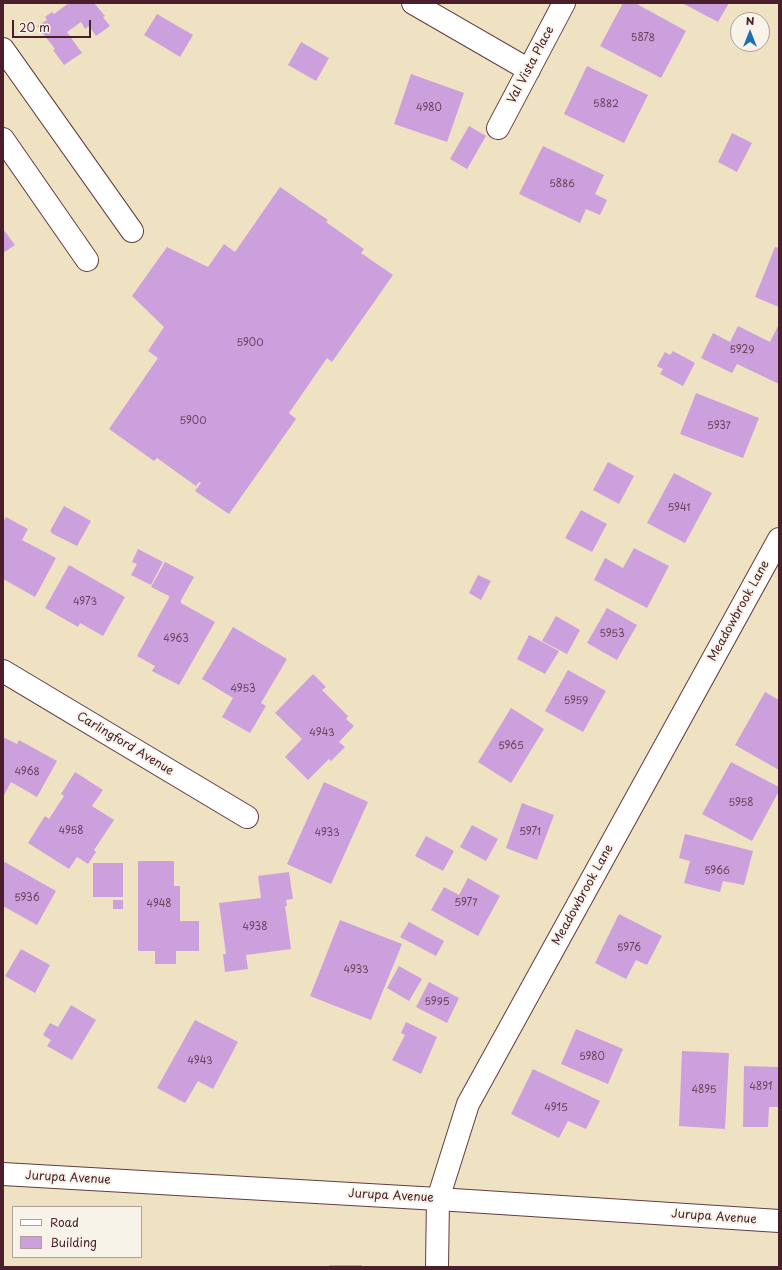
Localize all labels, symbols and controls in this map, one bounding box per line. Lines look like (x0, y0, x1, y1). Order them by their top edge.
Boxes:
scale bar (14, 12, 93, 38)
north arrow (730, 12, 770, 52)
text: N (746, 12, 754, 29)
text: 20 m (19, 18, 50, 36)
street label: Val Vista Place (505, 24, 557, 106)
house number: 5878 (631, 32, 655, 44)
house number: 5882 (593, 98, 619, 110)
house number: 4980 (416, 102, 442, 114)
house number: 5886 (549, 178, 575, 190)
house number: 5900 (237, 337, 263, 349)
house number: 5929 (730, 344, 754, 356)
house number: 5900 (180, 415, 206, 427)
house number: 5937 (707, 420, 731, 432)
house number: 5941 (668, 502, 690, 514)
street label: Meadowbrook Lane (705, 558, 773, 664)
house number: 4973 (73, 596, 97, 608)
house number: 5953 (600, 628, 624, 640)
house number: 4963 (163, 633, 189, 645)
house number: 4953 (230, 683, 256, 695)
house number: 5959 (564, 695, 588, 707)
street label: Carlingford Avenue (74, 709, 176, 779)
house number: 4943 (309, 727, 335, 739)
house number: 5965 (498, 740, 524, 752)
house number: 4968 (14, 766, 40, 778)
house number: 5958 (729, 797, 753, 809)
house number: 4958 (59, 825, 83, 837)
house number: 5971 (519, 826, 541, 838)
house number: 4933 (314, 827, 340, 839)
street label: Meadowbrook Lane (549, 842, 617, 948)
house number: 5966 (704, 865, 730, 877)
house number: 5936 (14, 892, 40, 904)
house number: 5977 (454, 897, 478, 909)
house number: 4948 (146, 898, 172, 910)
house number: 4938 (243, 921, 267, 933)
house number: 5976 (617, 942, 641, 954)
house number: 4933 (343, 964, 369, 976)
house number: 5995 (424, 996, 450, 1008)
house number: 5980 (579, 1051, 605, 1063)
house number: 4943 (187, 1055, 213, 1067)
house number: 4891 (749, 1081, 773, 1093)
house number: 4895 (692, 1084, 716, 1096)
house number: 4915 (544, 1102, 568, 1114)
street label: Jurupa Avenue (25, 1169, 111, 1187)
street label: Jurupa Avenue (348, 1187, 434, 1205)
legend (12, 1206, 142, 1258)
street label: Jurupa Avenue (671, 1207, 757, 1227)
text: Road (50, 1213, 79, 1231)
text: Building (50, 1233, 97, 1251)

